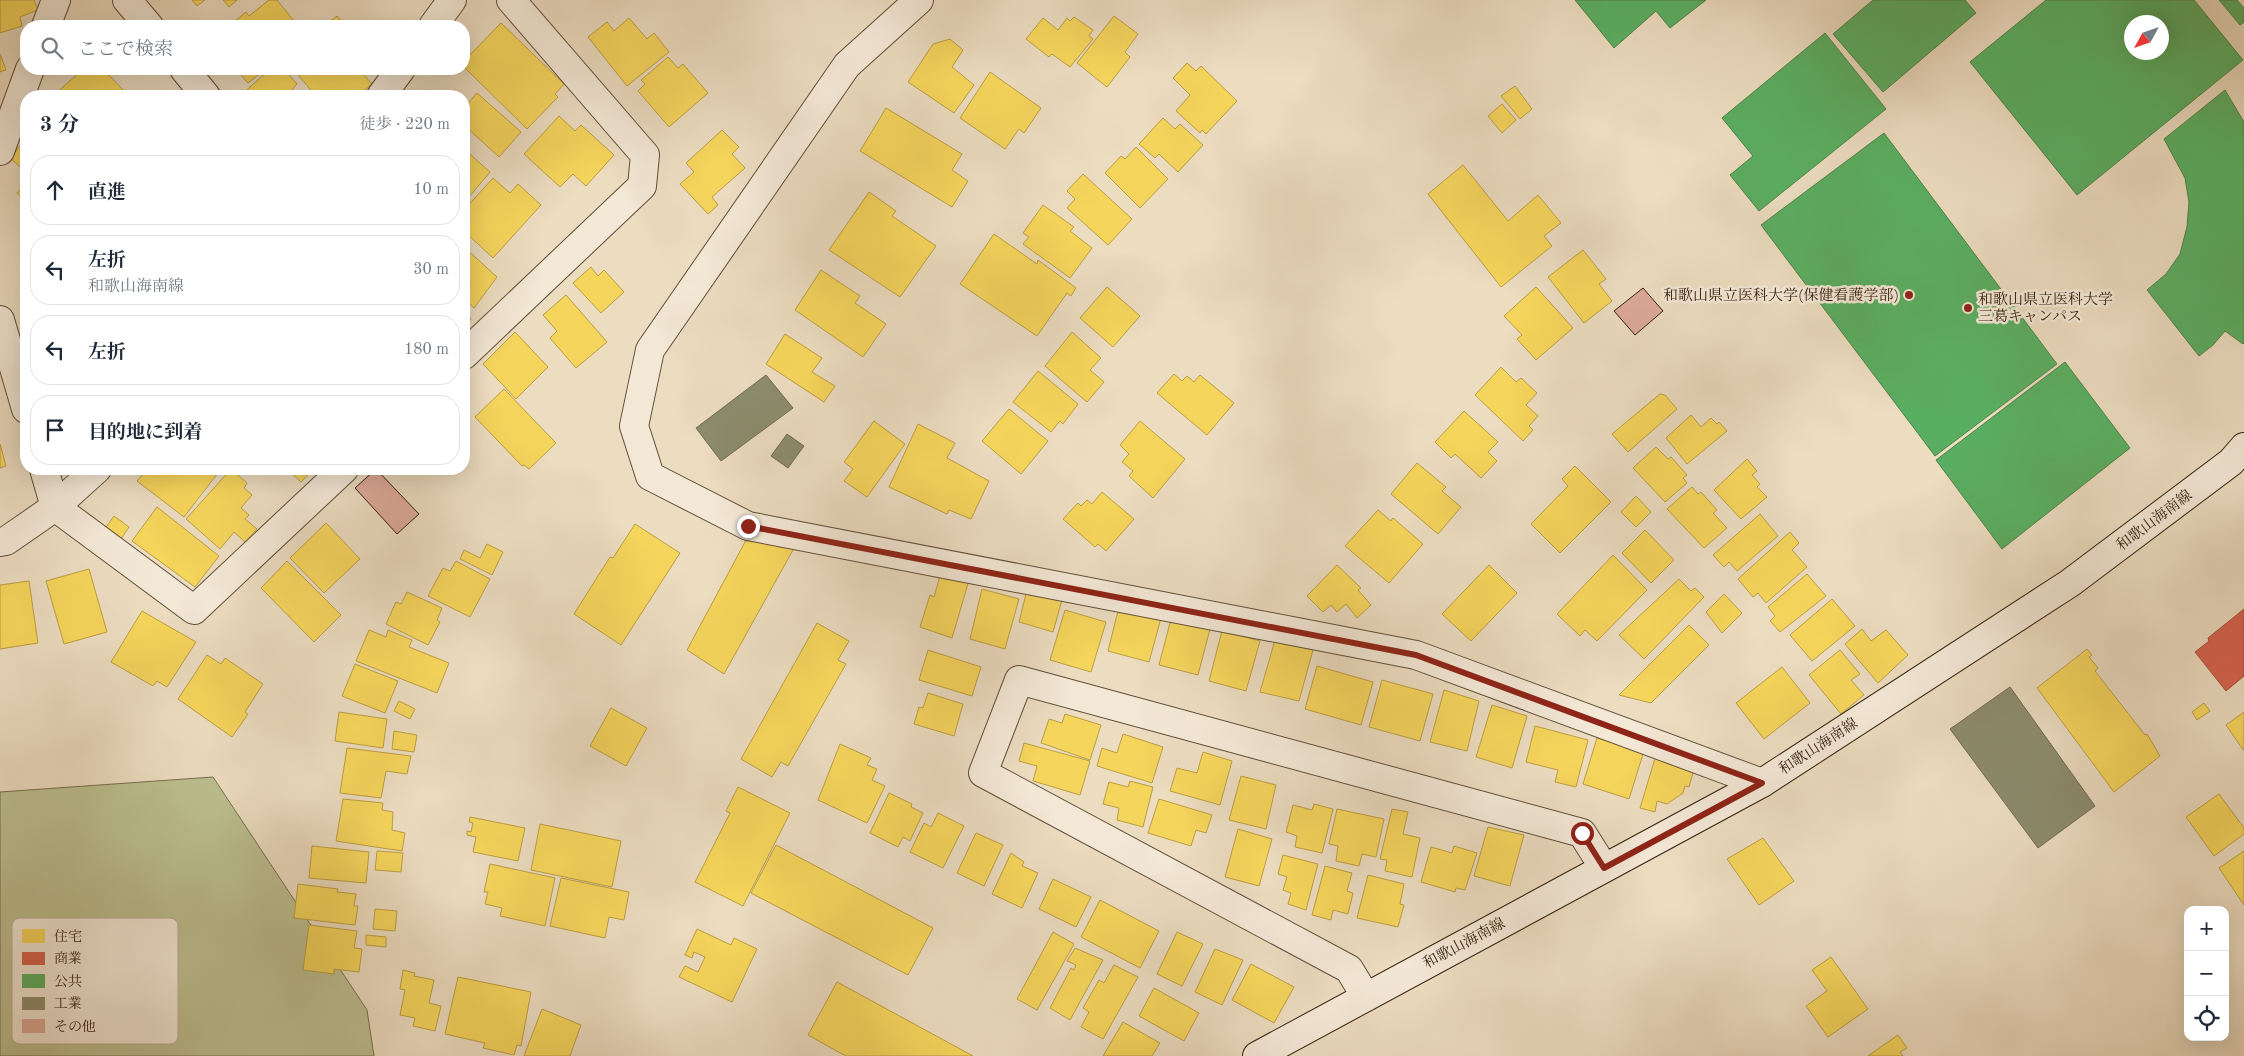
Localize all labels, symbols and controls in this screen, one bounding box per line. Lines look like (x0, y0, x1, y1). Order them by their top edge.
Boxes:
north arrow (2124, 15, 2169, 60)
search box (20, 20, 470, 75)
icon: search (38, 34, 66, 62)
text: ここで検索 (78, 41, 173, 60)
text: 3 分 (40, 115, 79, 136)
text: 徒歩 · 220 m (360, 117, 450, 133)
icon: ahead (41, 176, 69, 204)
text: 10 m (413, 182, 449, 198)
text: 直進 (88, 184, 126, 203)
text: 左折 (88, 252, 126, 271)
icon: left (41, 256, 69, 284)
text: 30 m (413, 262, 449, 278)
text: 和歌山海南線 (88, 279, 184, 295)
place label: 和歌山県立医科大学(保健看護学部) (1663, 287, 1899, 304)
marker: 和歌山県立医科大学(保健看護学部) (1903, 289, 1915, 301)
place label: 和歌山県立医科大学 三葛キャンパス (1978, 291, 2113, 325)
marker: 和歌山県立医科大学 三葛キャンパス (1962, 302, 1974, 314)
icon: left (41, 336, 69, 364)
text: 180 m (404, 342, 449, 358)
text: 左折 (88, 344, 126, 363)
icon: arrive (41, 416, 69, 444)
text: 目的地に到着 (88, 424, 202, 443)
street label: 和歌山海南線 (2113, 487, 2195, 554)
route end (737, 515, 760, 538)
street label: 和歌山海南線 (1776, 715, 1861, 778)
route start (1571, 822, 1594, 845)
map controls (2184, 906, 2229, 1041)
button: + (2184, 906, 2229, 951)
street label: 和歌山海南線 (1421, 915, 1508, 972)
legend (12, 918, 178, 1044)
text: 住宅 (54, 929, 82, 944)
text: 商業 (54, 951, 82, 966)
button: − (2184, 951, 2229, 996)
text: 公共 (54, 974, 82, 989)
text: 工業 (54, 996, 82, 1011)
button: locate (2184, 996, 2229, 1041)
text: その他 (54, 1019, 96, 1034)

